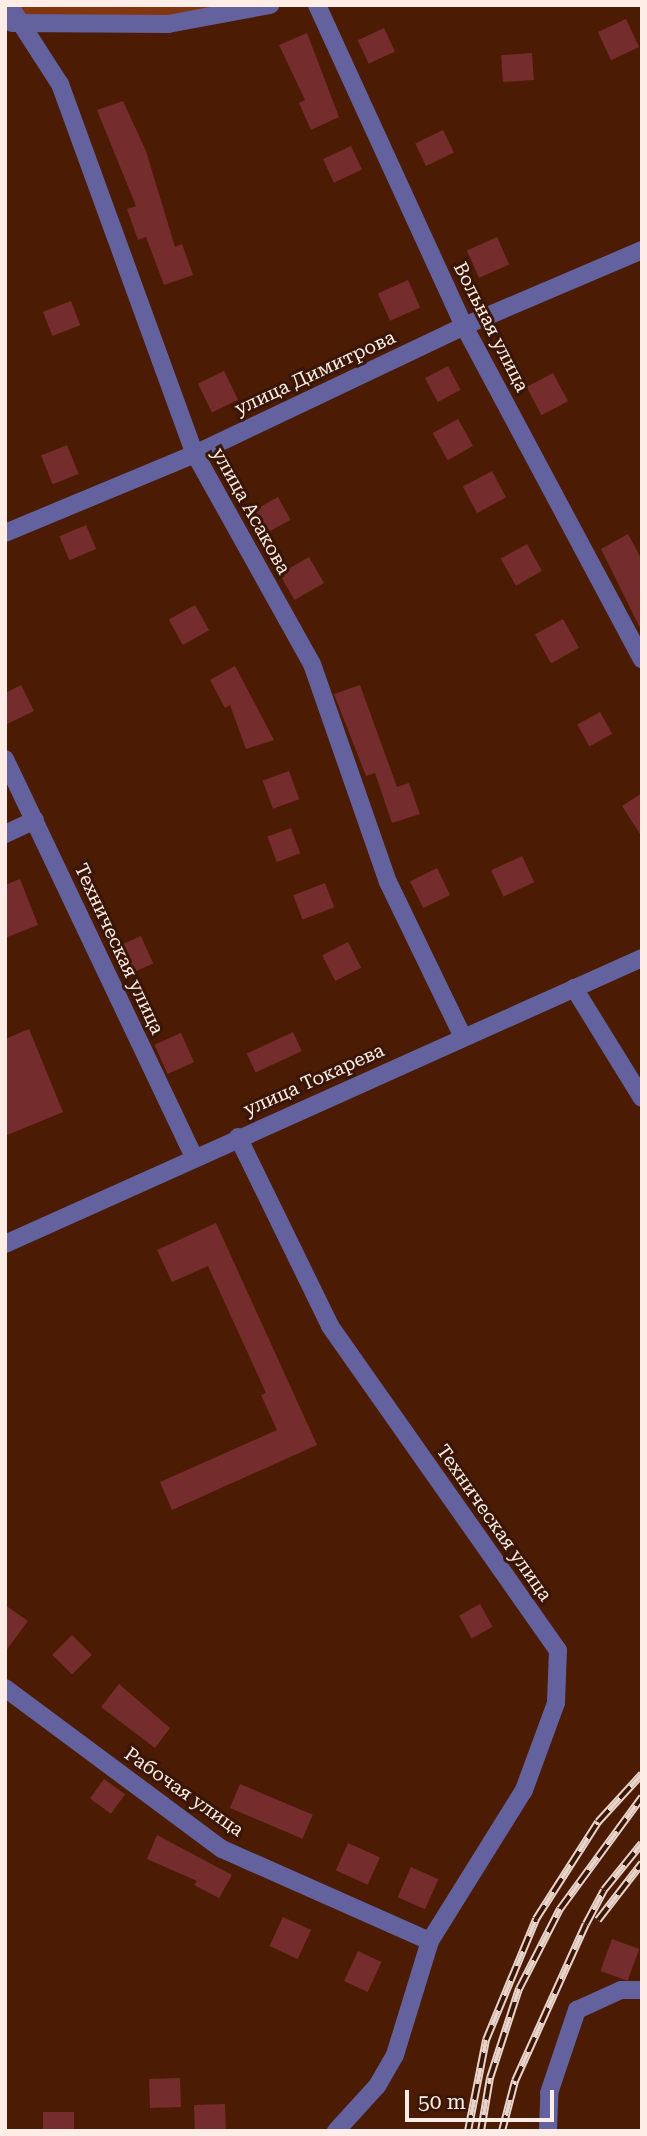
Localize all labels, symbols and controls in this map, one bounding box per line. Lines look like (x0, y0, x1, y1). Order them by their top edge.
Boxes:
street label: Вольная улица (448, 258, 534, 396)
street label: улица Димитрова (231, 326, 399, 420)
street label: улица Асакова (207, 444, 295, 578)
street label: Техническая улица (69, 860, 169, 1038)
street label: улица Токарева (240, 1039, 388, 1121)
street label: Техническая улица (431, 1440, 557, 1606)
street label: Рабочая улица (120, 1742, 248, 1842)
scale bar (409, 2076, 558, 2120)
text: 50 m (418, 2090, 466, 2114)

